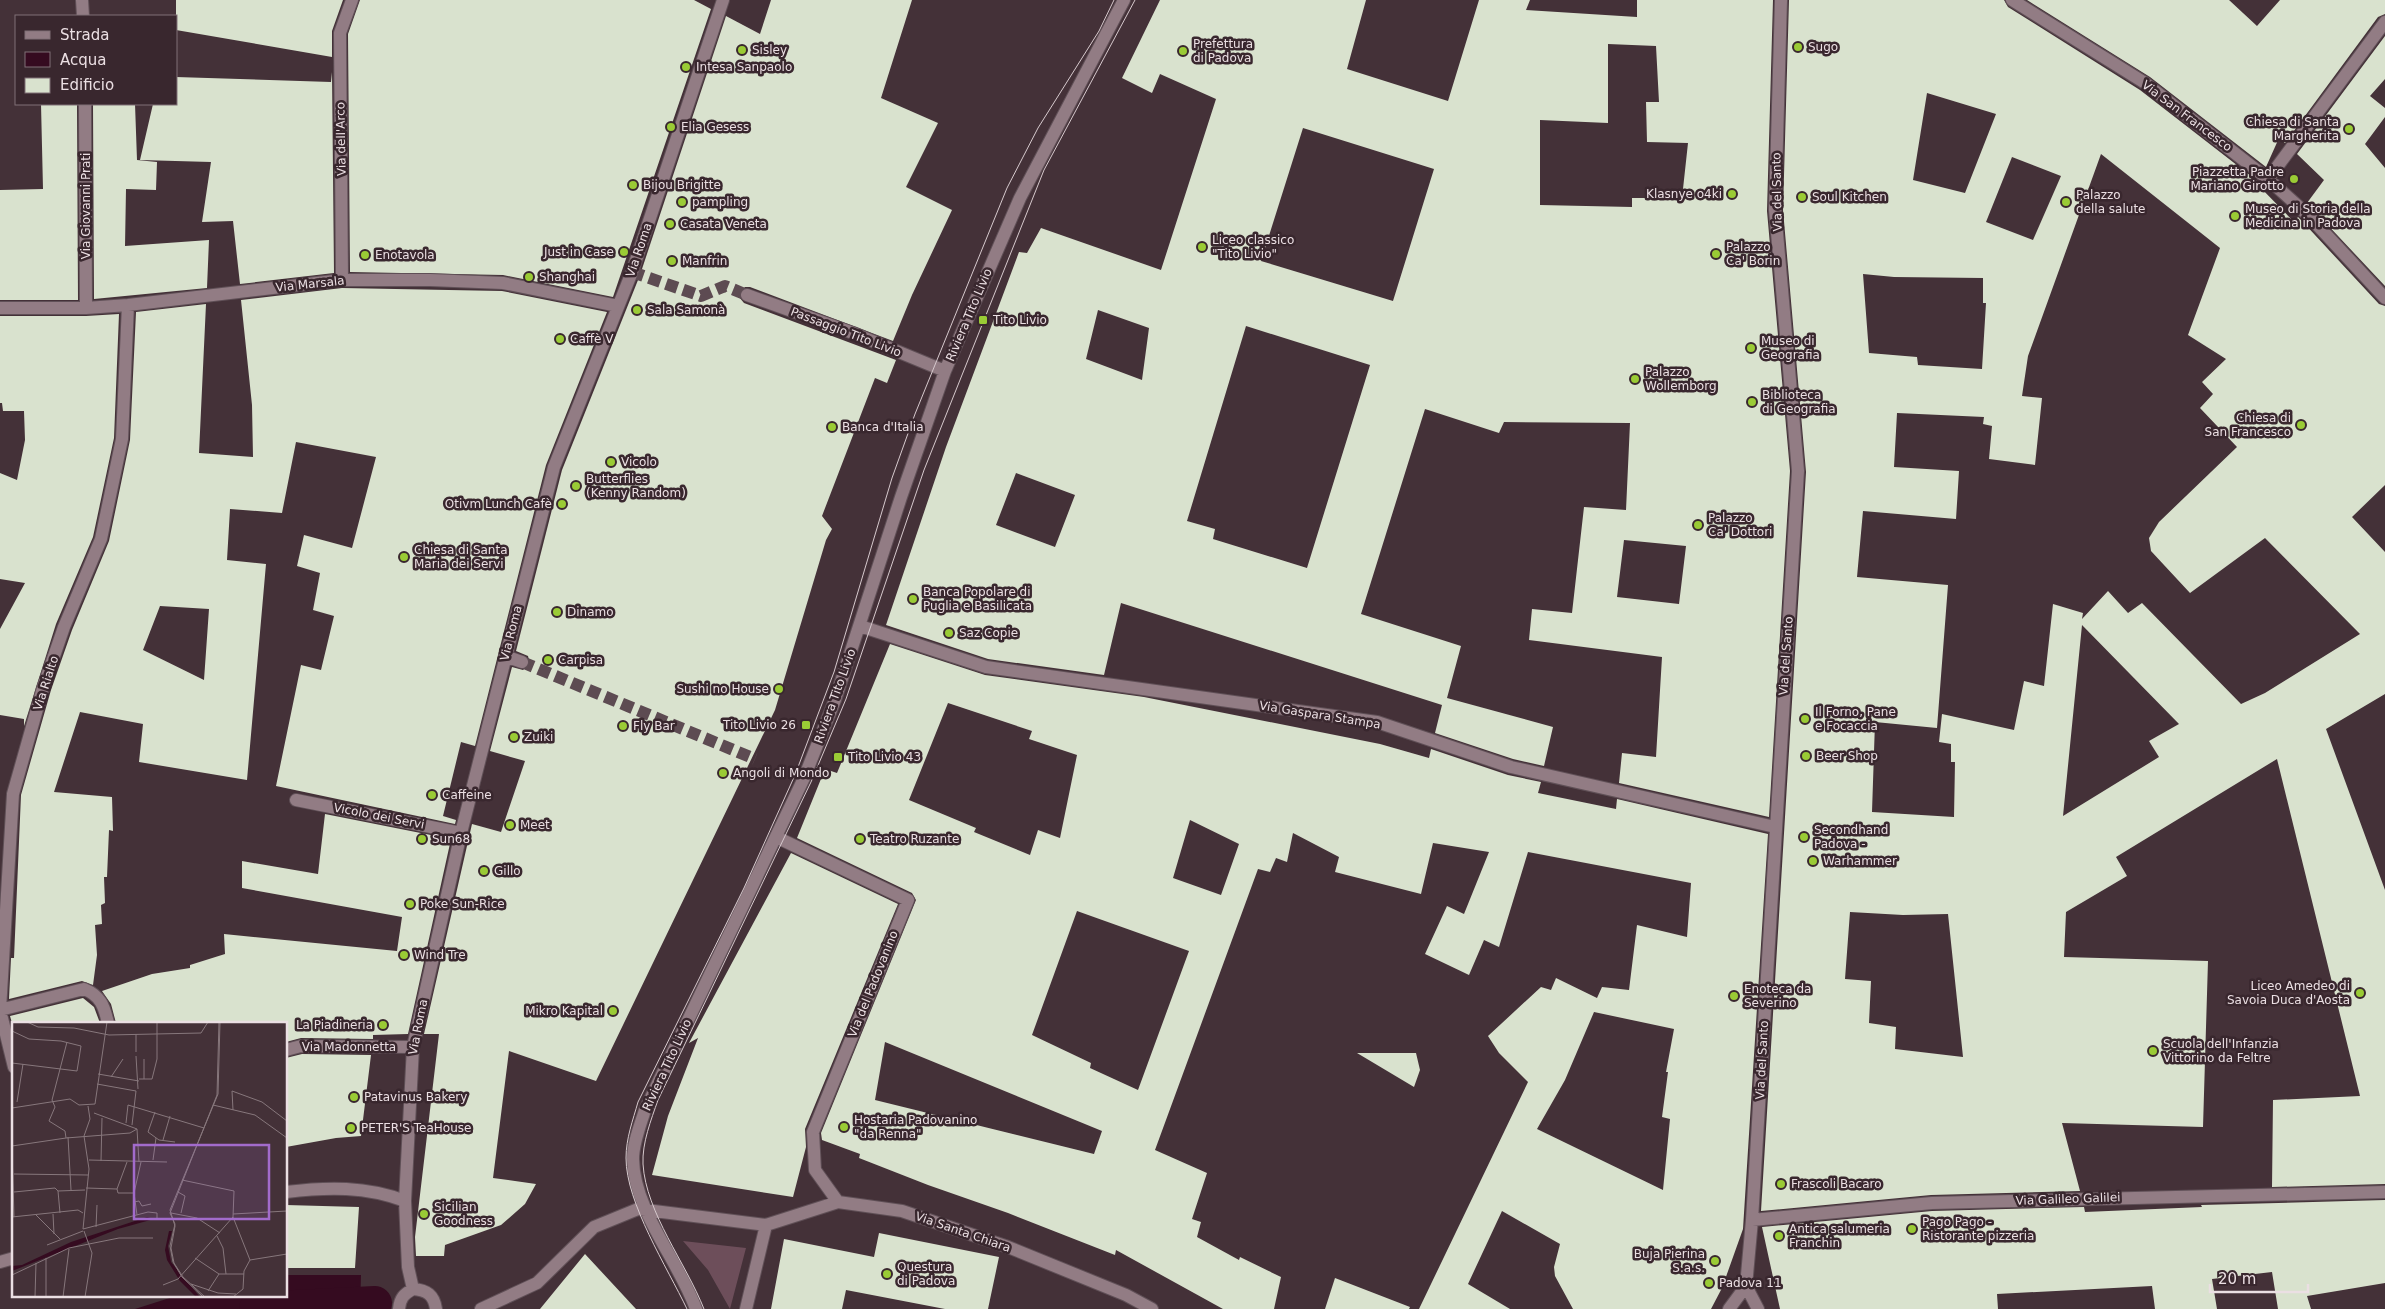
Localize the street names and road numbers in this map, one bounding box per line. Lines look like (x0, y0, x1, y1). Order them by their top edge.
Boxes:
street label: Via San Francesco (2139, 78, 2235, 154)
street label: Via dell'Arco (333, 102, 349, 176)
street label: Via del Santo (1769, 152, 1785, 232)
street label: Via Giovanni Prati (79, 153, 93, 259)
street label: Via Roma (623, 221, 655, 279)
street label: Riviera Tito Livio (943, 266, 995, 364)
street label: Via Marsala (275, 273, 345, 295)
street label: Passaggio Tito Livio (789, 304, 903, 360)
street label: Via Roma (497, 604, 525, 662)
street label: Via del Santo (1776, 616, 1796, 696)
street label: Riviera Tito Livio (811, 647, 859, 745)
street label: Via Rialto (31, 654, 61, 712)
street label: Via Gaspara Stampa (1258, 698, 1382, 732)
street label: Vicolo dei Servi (332, 800, 426, 832)
street label: Via del Padovanino (845, 929, 901, 1039)
street label: Via Roma (406, 998, 430, 1056)
street label: Riviera Tito Livio (640, 1017, 694, 1113)
street label: Via del Santo (1753, 1020, 1771, 1100)
street label: Via Madonnetta (302, 1040, 396, 1054)
street label: Via Galileo Galilei (2015, 1190, 2121, 1208)
street label: Via Santa Chiara (914, 1209, 1012, 1255)

